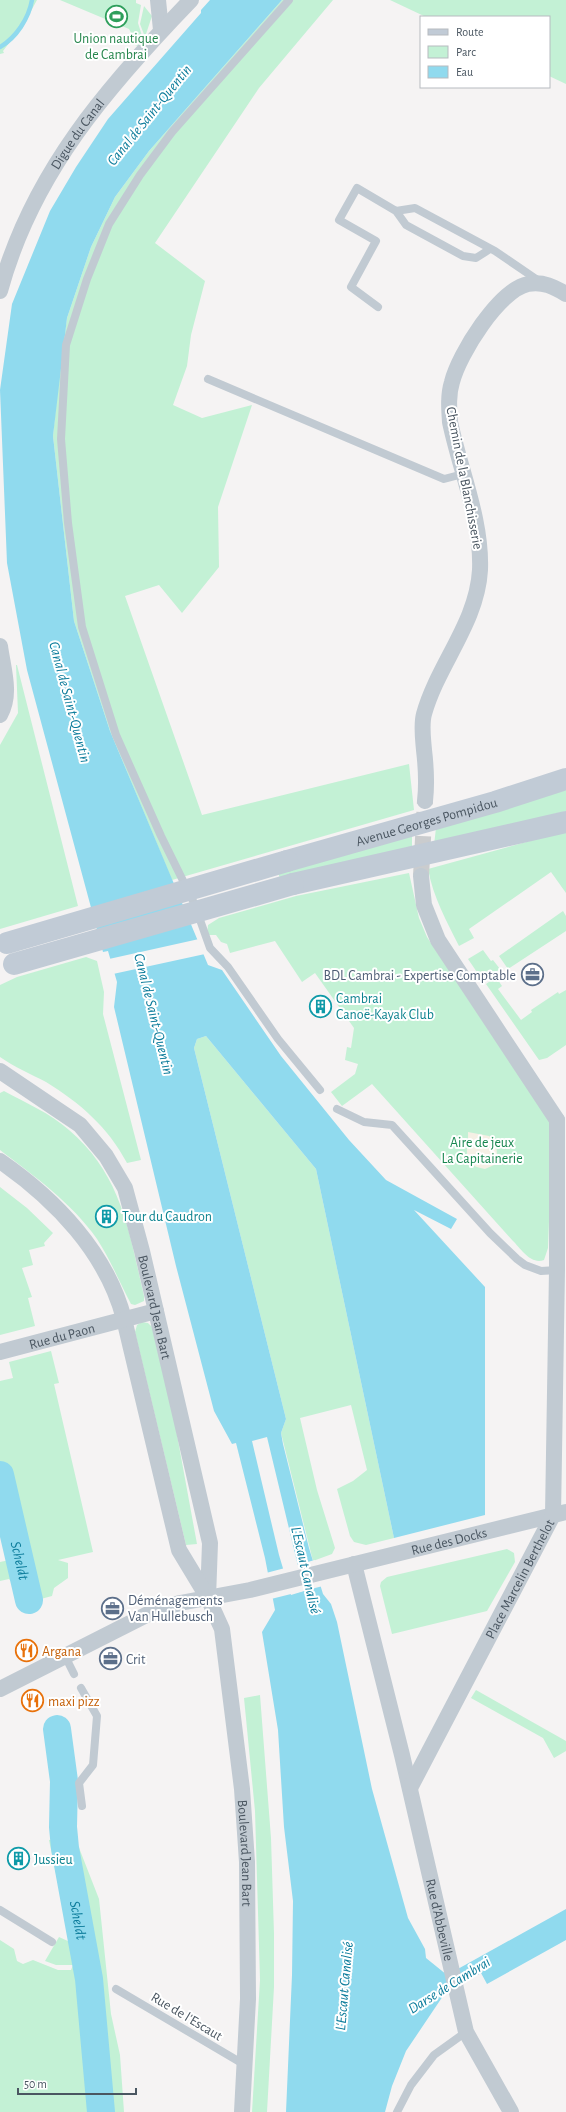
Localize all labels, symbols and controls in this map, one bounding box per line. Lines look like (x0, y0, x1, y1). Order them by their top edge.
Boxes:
sports icon: Union nautique de Cambrai (103, 3, 129, 29)
legend (420, 16, 550, 88)
text: Route (456, 26, 483, 38)
place label: Union nautique de Cambrai (74, 32, 158, 62)
text: Parc (456, 46, 476, 58)
water label: Canal de Saint-Quentin (104, 62, 194, 168)
text: Eau (456, 66, 473, 78)
street label: Digue du Canal (49, 97, 107, 172)
street label: Chemin de la Blanchisserie (443, 406, 485, 551)
water label: Canal de Saint-Quentin (46, 640, 93, 764)
street label: Avenue Georges Pompidou (354, 796, 499, 849)
water label: Canal de Saint-Quentin (131, 952, 176, 1076)
office icon: BDL Cambrai - Expertise Comptable (519, 962, 545, 988)
place label: BDL Cambrai - Expertise Comptable (323, 969, 516, 983)
place label: Cambrai Canoë-Kayak Club (336, 992, 434, 1022)
building icon: Cambrai Canoë-Kayak Club (307, 993, 333, 1019)
park label: Aire de jeux La Capitainerie (441, 1136, 523, 1166)
building icon: Tour du Caudron (93, 1203, 119, 1229)
place label: Tour du Caudron (122, 1210, 212, 1224)
street label: Boulevard Jean Bart (135, 1254, 173, 1361)
street label: Rue du Paon (28, 1321, 97, 1352)
street label: Place Marcelin Berthelot (483, 1517, 558, 1641)
water label: L'Escaut Canalisé (288, 1525, 323, 1616)
street label: Rue des Docks (410, 1526, 488, 1558)
water label: Scheldt (8, 1540, 31, 1582)
place label: Déménagements Van Hullebusch (128, 1594, 223, 1624)
office icon: Déménagements Van Hullebusch (99, 1595, 125, 1621)
restaurant icon: Argana (14, 1638, 40, 1664)
place label: Argana (42, 1645, 82, 1659)
office icon: Crit (98, 1646, 124, 1672)
place label: Crit (126, 1653, 146, 1667)
restaurant icon: maxi pizz (19, 1688, 45, 1714)
place label: maxi pizz (48, 1695, 100, 1709)
street label: Boulevard Jean Bart (235, 1799, 253, 1907)
building icon: Jussieu (6, 1846, 32, 1872)
place label: Jussieu (34, 1853, 73, 1867)
street label: Rue d'Abbeville (423, 1878, 455, 1962)
water label: Scheldt (67, 1900, 89, 1941)
water label: L'Escaut Canalisé (333, 1941, 356, 2031)
water label: Darse de Cambrai (406, 1954, 493, 2017)
street label: Rue de l'Escaut (148, 1990, 225, 2044)
scale bar (18, 2070, 136, 2096)
text: 50 m (24, 2078, 47, 2090)

